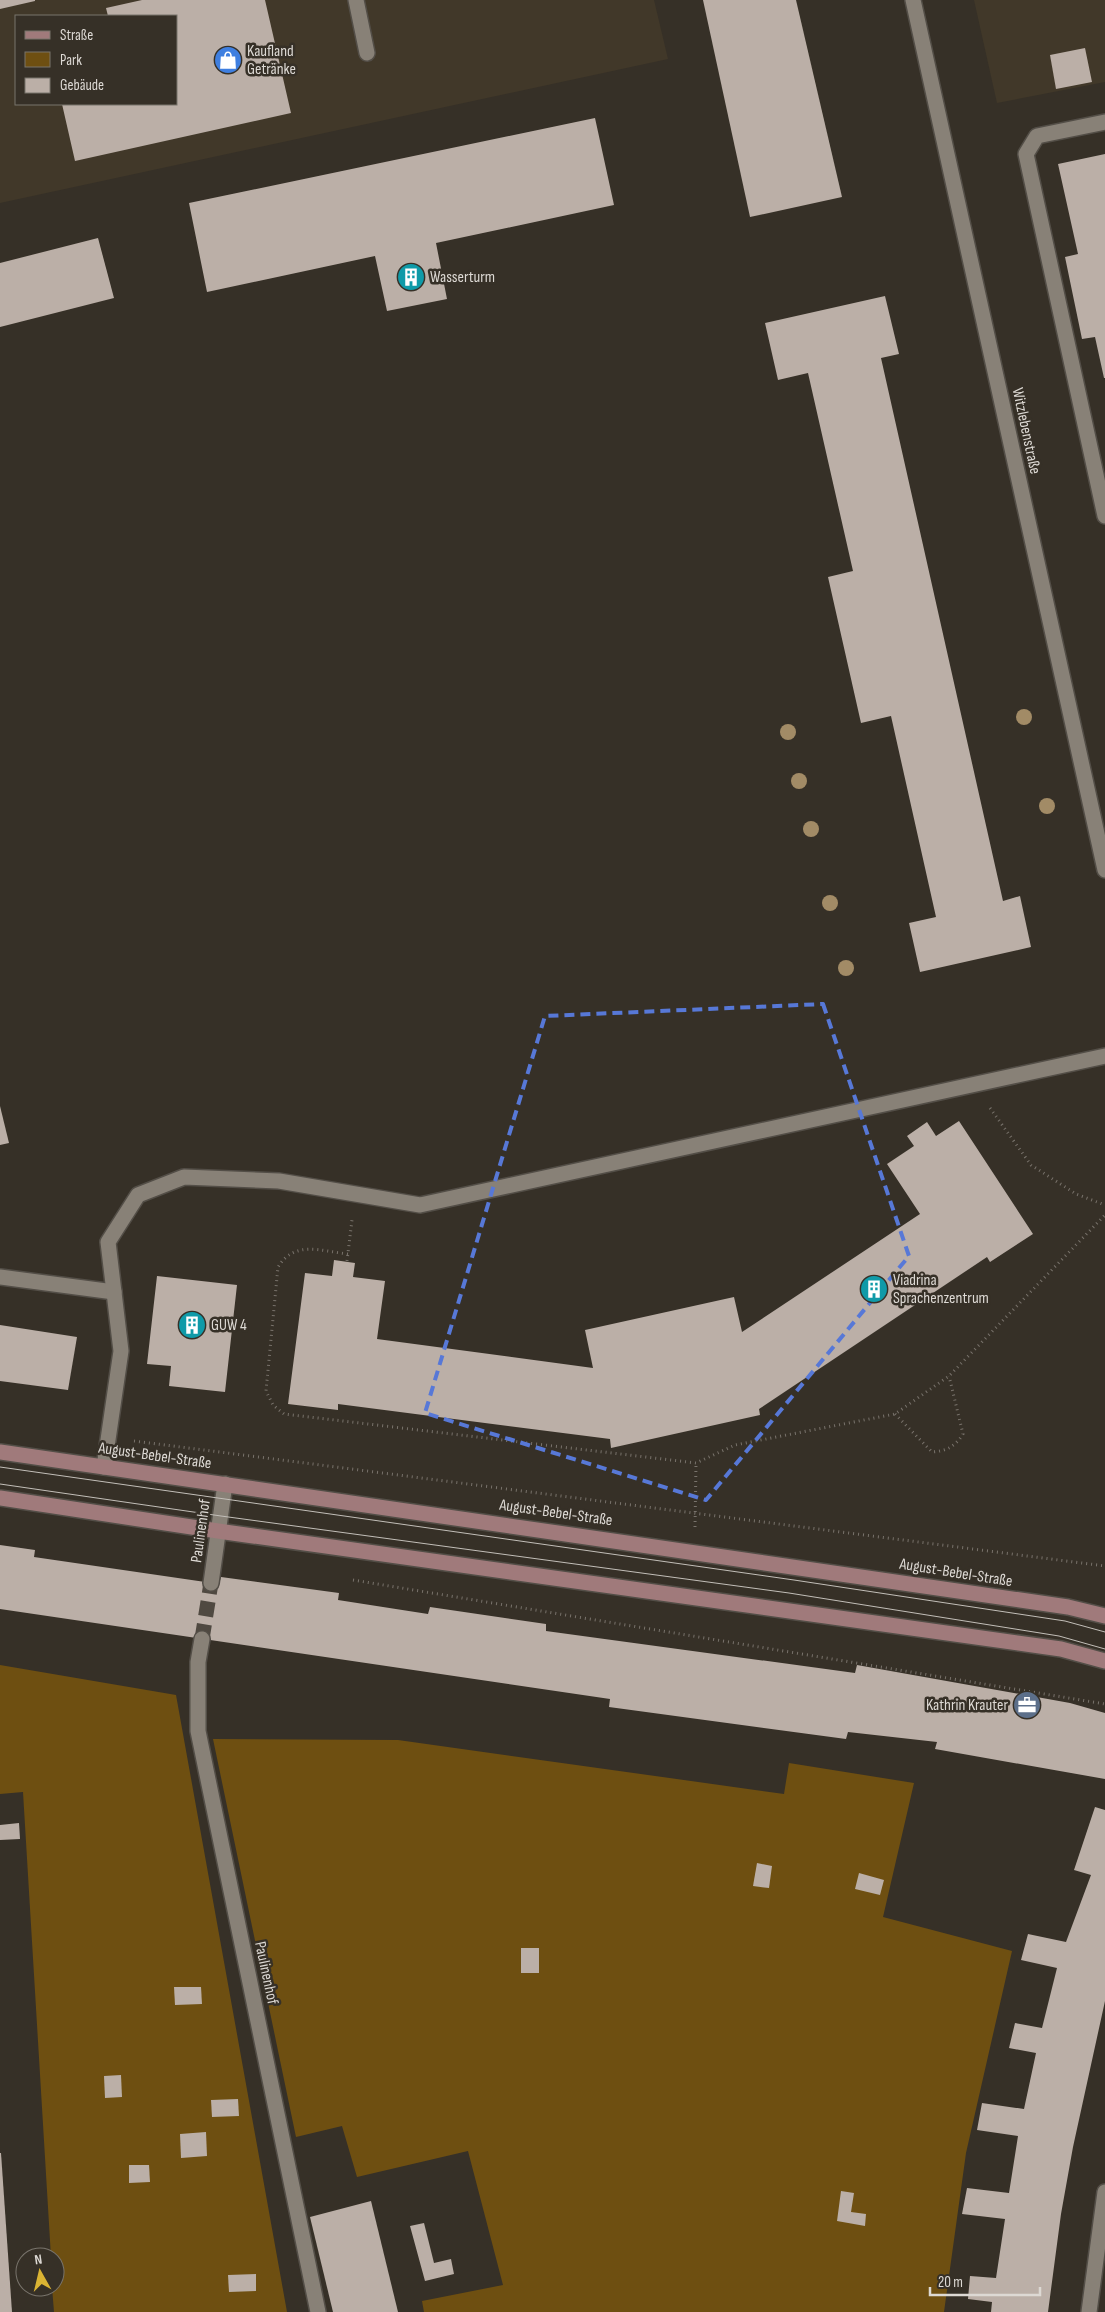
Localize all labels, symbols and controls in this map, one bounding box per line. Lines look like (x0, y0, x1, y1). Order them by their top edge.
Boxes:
legend (15, 15, 178, 105)
text: Straße (60, 26, 93, 45)
place label: Kaufland Getränke (247, 42, 296, 79)
shop icon: Kaufland Getränke (213, 45, 243, 75)
text: Park (60, 51, 82, 70)
text: Gebäude (60, 76, 104, 95)
building icon: Wasserturm (396, 262, 426, 292)
place label: Wasserturm (430, 268, 495, 287)
street label: Witzlebenstraße (1008, 386, 1044, 476)
place label: Viadrina Sprachenzentrum (893, 1271, 989, 1308)
building icon: Viadrina Sprachenzentrum (859, 1274, 889, 1304)
building icon: GUW 4 (177, 1310, 207, 1340)
place label: GUW 4 (211, 1316, 247, 1335)
street label: August-Bebel-Straße (96, 1439, 213, 1473)
street label: August-Bebel-Straße (497, 1496, 614, 1530)
street label: Paulinenhof (187, 1498, 215, 1564)
street label: August-Bebel-Straße (897, 1555, 1014, 1591)
office icon: Kathrin Krauter (1012, 1690, 1042, 1720)
place label: Kathrin Krauter (926, 1696, 1008, 1715)
street label: Paulinenhof (250, 1940, 282, 2007)
north arrow (15, 2247, 65, 2297)
text: N (33, 2251, 43, 2269)
scale bar (930, 2264, 1040, 2296)
text: 20 m (938, 2273, 963, 2292)

